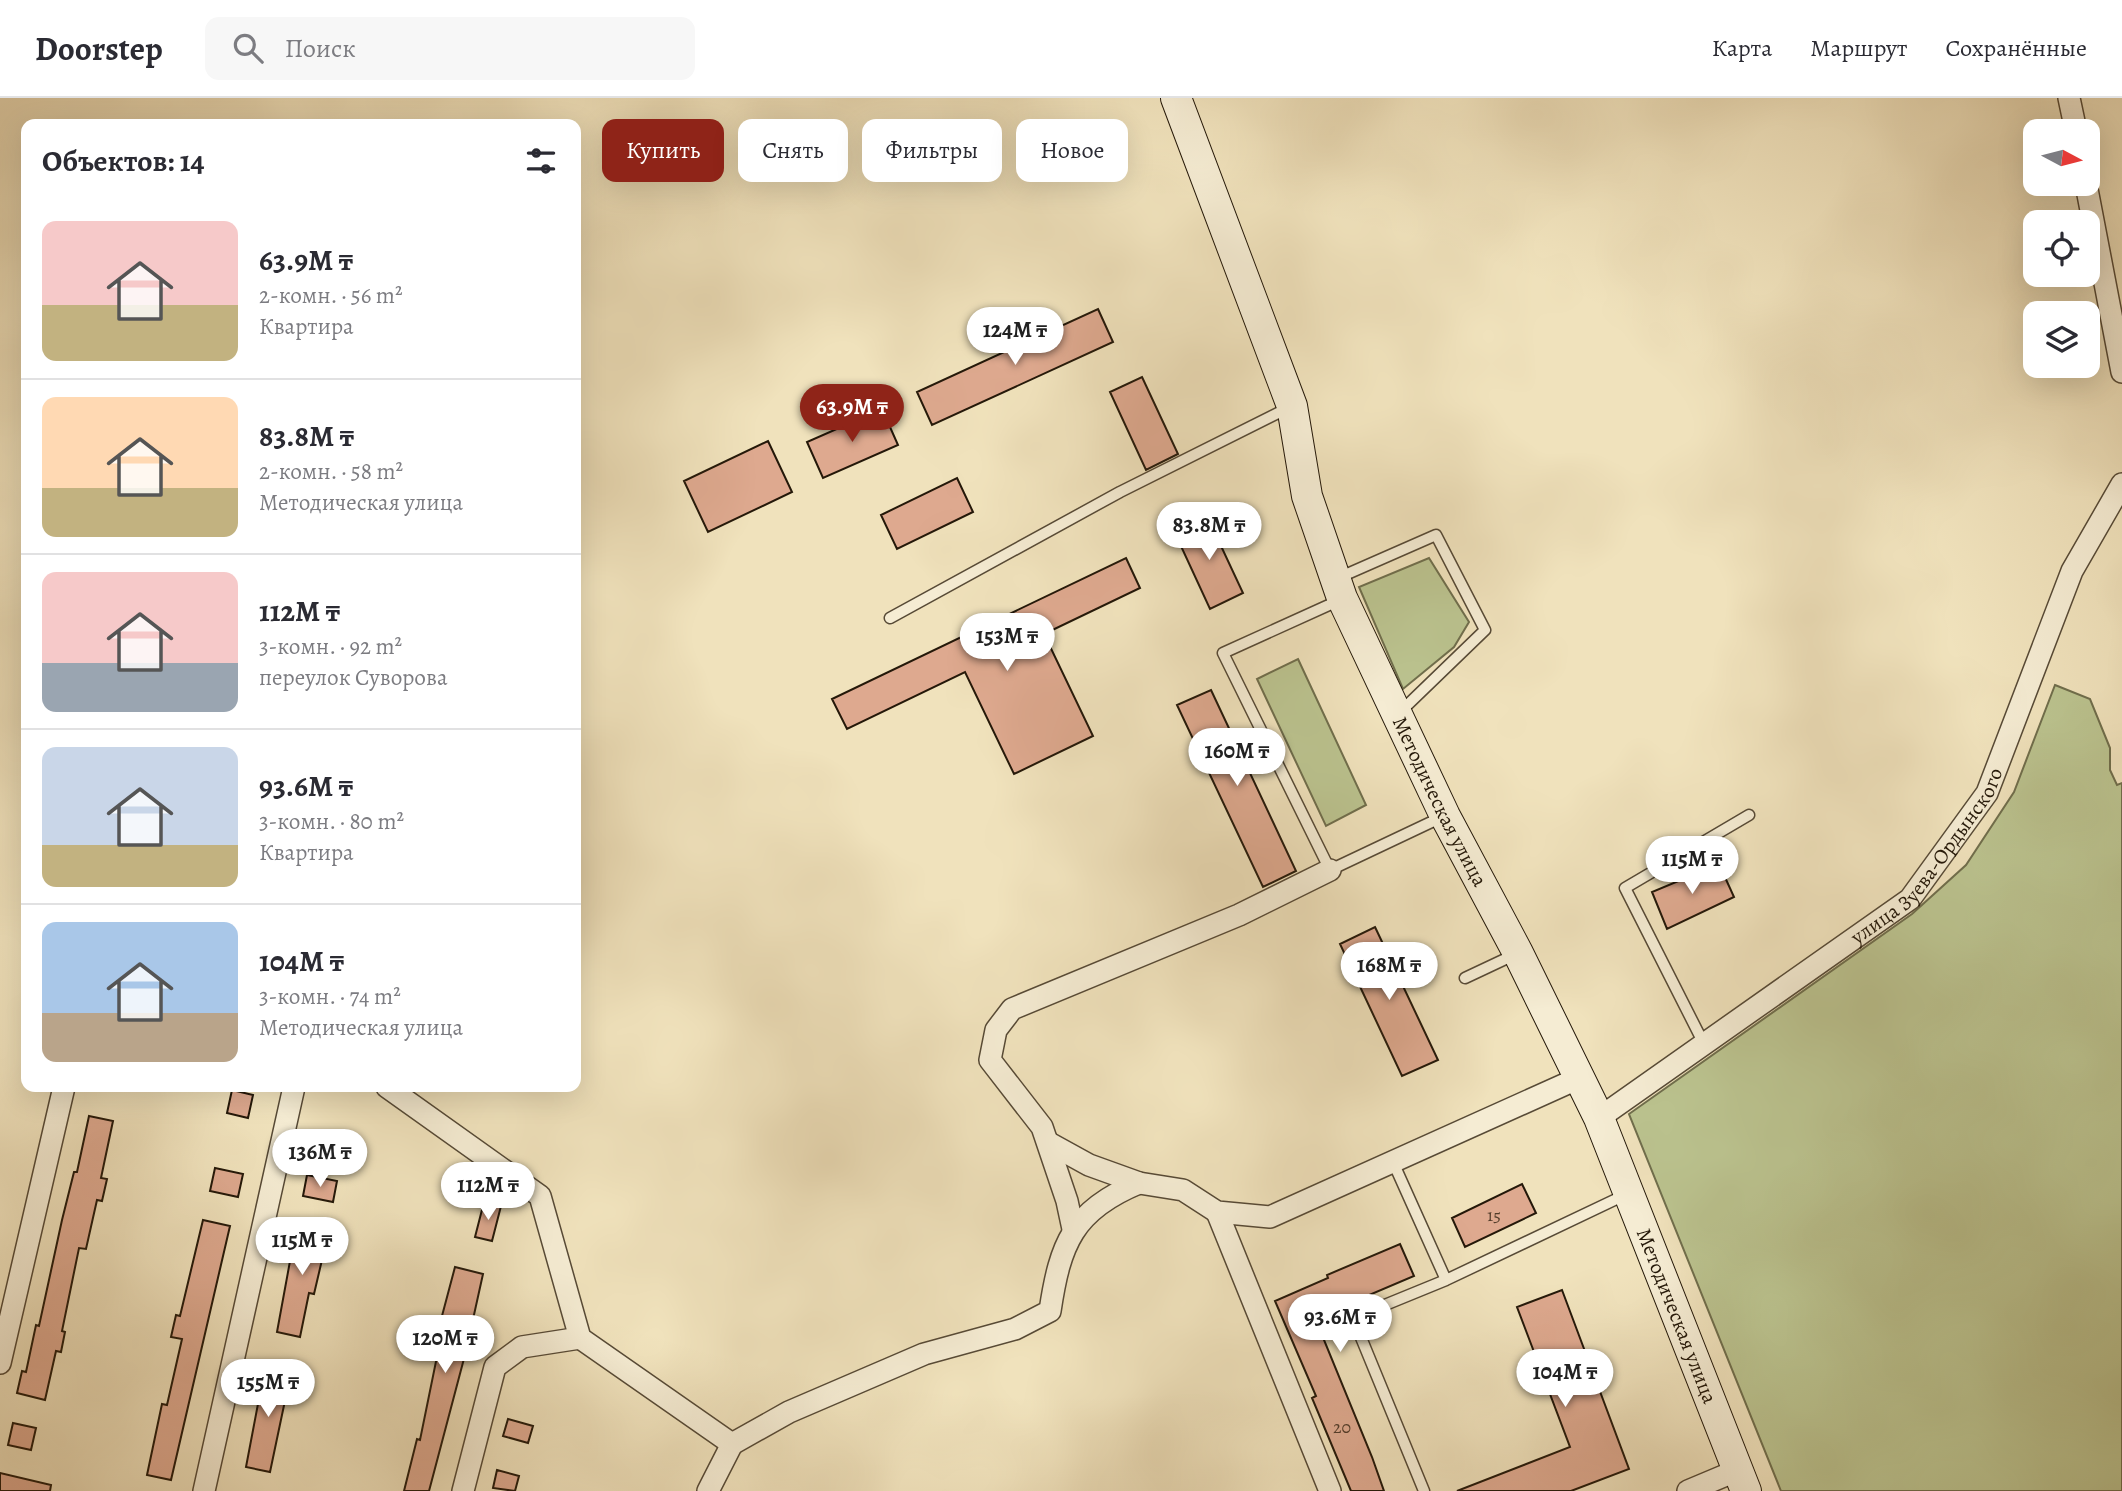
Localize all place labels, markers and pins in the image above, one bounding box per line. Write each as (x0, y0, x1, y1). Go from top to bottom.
pin: 124M ₸ (958, 308, 1072, 367)
pin: 63.9M ₸ (787, 384, 917, 444)
pin: 83.8M ₸ (1144, 503, 1274, 562)
pin: 153M ₸ (950, 614, 1064, 673)
pin: 160M ₸ (1180, 728, 1294, 788)
pin: 115M ₸ (1635, 836, 1749, 896)
pin: 168M ₸ (1332, 942, 1446, 1002)
pin: 136M ₸ (263, 1130, 377, 1189)
pin: 112M ₸ (431, 1162, 545, 1222)
pin: 115M ₸ (245, 1218, 359, 1277)
pin: 93.6M ₸ (1275, 1294, 1405, 1354)
pin: 120M ₸ (388, 1316, 502, 1375)
pin: 104M ₸ (1508, 1350, 1622, 1409)
pin: 155M ₸ (211, 1360, 325, 1419)

